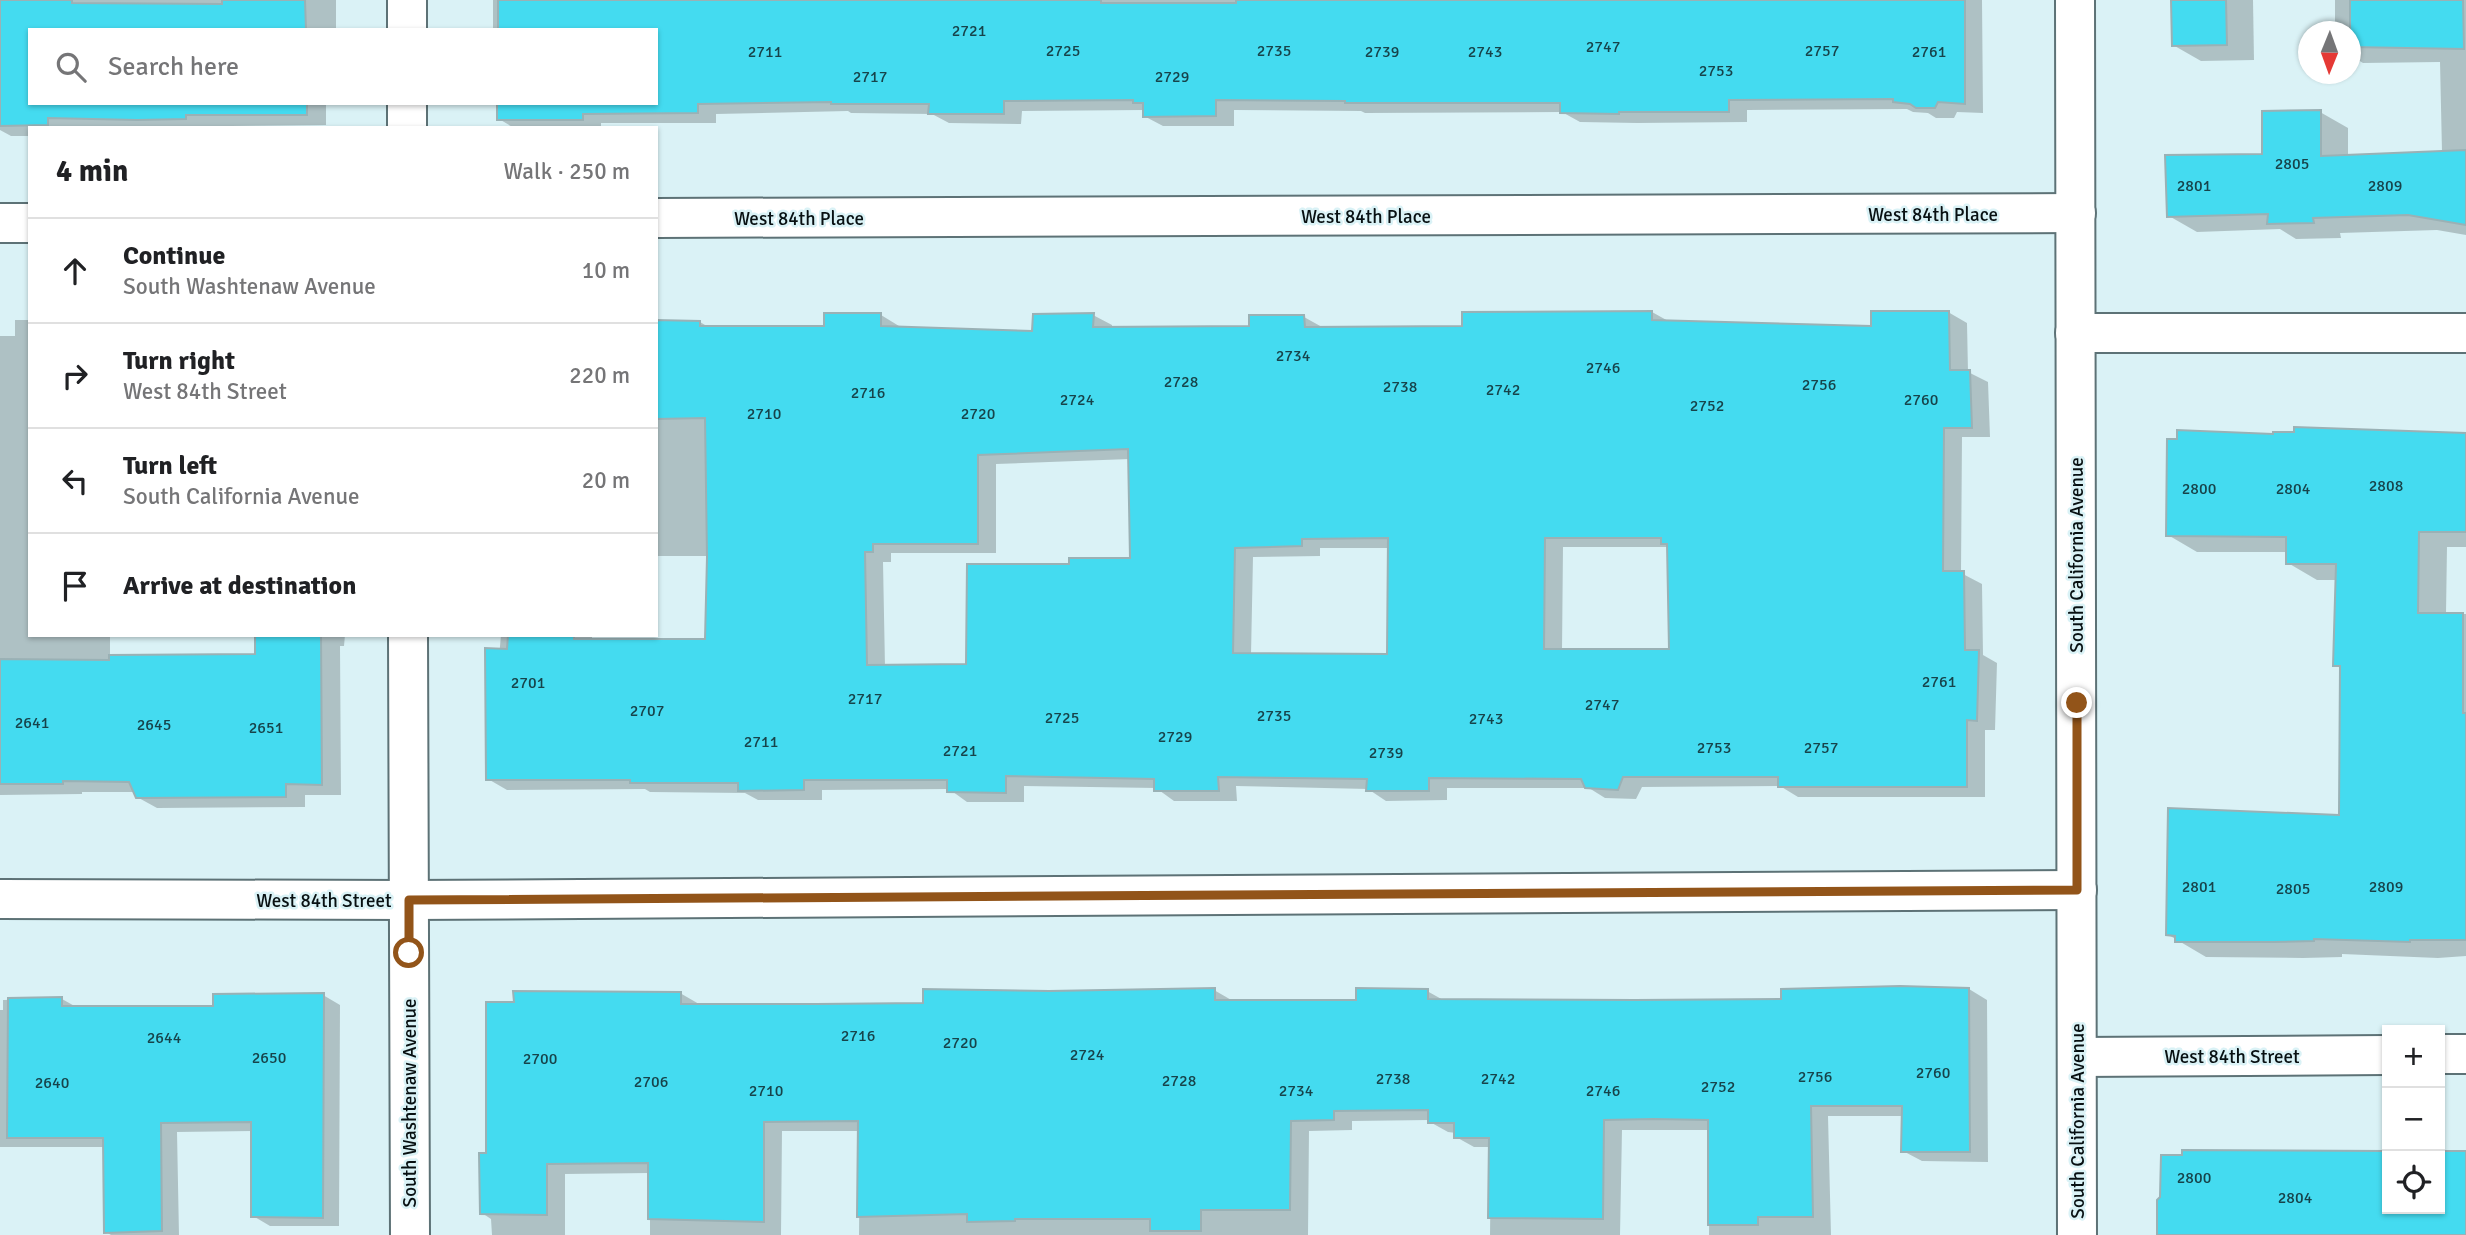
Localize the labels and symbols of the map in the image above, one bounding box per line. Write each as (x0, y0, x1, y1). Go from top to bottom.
house number: 2721 (952, 21, 986, 41)
north arrow (2298, 21, 2361, 84)
house number: 2747 (1586, 37, 1620, 57)
house number: 2725 (1046, 41, 1080, 61)
house number: 2735 (1257, 41, 1291, 61)
house number: 2757 (1805, 41, 1839, 61)
house number: 2711 (748, 42, 782, 62)
house number: 2739 (1365, 42, 1399, 62)
house number: 2743 (1468, 42, 1502, 62)
house number: 2761 (1912, 42, 1946, 62)
house number: 2753 (1699, 61, 1733, 81)
house number: 2717 (853, 67, 887, 87)
house number: 2729 (1155, 67, 1189, 87)
house number: 2805 (2275, 154, 2309, 174)
house number: 2801 (2177, 176, 2211, 196)
house number: 2809 (2368, 176, 2402, 196)
street label: West 84th Place (1868, 203, 1998, 227)
street label: West 84th Place (1301, 205, 1431, 229)
street label: West 84th Place (734, 207, 864, 231)
house number: 2734 (1276, 346, 1311, 366)
house number: 2746 (1586, 358, 1620, 378)
house number: 2728 (1164, 372, 1198, 392)
house number: 2756 (1802, 375, 1836, 395)
house number: 2738 (1383, 377, 1417, 397)
house number: 2742 (1486, 380, 1520, 400)
house number: 2716 (851, 383, 885, 403)
house number: 2724 (1060, 390, 1095, 410)
house number: 2760 (1904, 390, 1938, 410)
house number: 2752 (1690, 396, 1724, 416)
house number: 2710 (747, 404, 781, 424)
house number: 2720 (961, 404, 995, 424)
street label: South California Avenue (2065, 457, 2089, 653)
house number: 2808 (2369, 476, 2403, 496)
house number: 2800 (2182, 479, 2216, 499)
house number: 2804 (2276, 479, 2311, 499)
house number: 2761 (1922, 672, 1956, 692)
house number: 2701 (511, 673, 545, 693)
route end (2061, 687, 2092, 718)
house number: 2717 (848, 689, 882, 709)
house number: 2747 (1585, 695, 1619, 715)
house number: 2707 (630, 701, 664, 721)
house number: 2735 (1257, 706, 1291, 726)
house number: 2725 (1045, 708, 1079, 728)
house number: 2743 (1469, 709, 1503, 729)
house number: 2641 (15, 713, 49, 733)
house number: 2645 (137, 715, 171, 735)
house number: 2651 (249, 718, 283, 738)
house number: 2729 (1158, 727, 1192, 747)
house number: 2711 (744, 732, 778, 752)
house number: 2753 (1697, 738, 1731, 758)
house number: 2757 (1804, 738, 1838, 758)
house number: 2721 (943, 741, 977, 761)
house number: 2739 (1369, 743, 1403, 763)
house number: 2801 (2182, 877, 2216, 897)
house number: 2809 (2369, 877, 2403, 897)
house number: 2805 (2276, 879, 2310, 899)
street label: West 84th Street (256, 889, 392, 913)
route start (393, 937, 424, 968)
street label: South Washtenaw Avenue (398, 999, 422, 1207)
street label: South California Avenue (2066, 1023, 2090, 1219)
house number: 2716 (841, 1026, 875, 1046)
house number: 2644 (147, 1028, 182, 1048)
house number: 2720 (943, 1033, 977, 1053)
house number: 2724 (1070, 1045, 1105, 1065)
street label: West 84th Street (2164, 1045, 2300, 1069)
house number: 2650 (252, 1048, 286, 1068)
house number: 2700 (523, 1049, 557, 1069)
house number: 2760 (1916, 1063, 1950, 1083)
house number: 2756 (1798, 1067, 1832, 1087)
house number: 2738 (1376, 1069, 1410, 1089)
house number: 2742 (1481, 1069, 1515, 1089)
house number: 2728 (1162, 1071, 1196, 1091)
house number: 2706 (634, 1072, 668, 1092)
house number: 2640 (35, 1073, 69, 1093)
house number: 2752 (1701, 1077, 1735, 1097)
house number: 2710 (749, 1081, 783, 1101)
house number: 2734 (1279, 1081, 1314, 1101)
house number: 2746 (1586, 1081, 1620, 1101)
house number: 2800 (2177, 1168, 2211, 1188)
house number: 2804 (2278, 1188, 2313, 1208)

